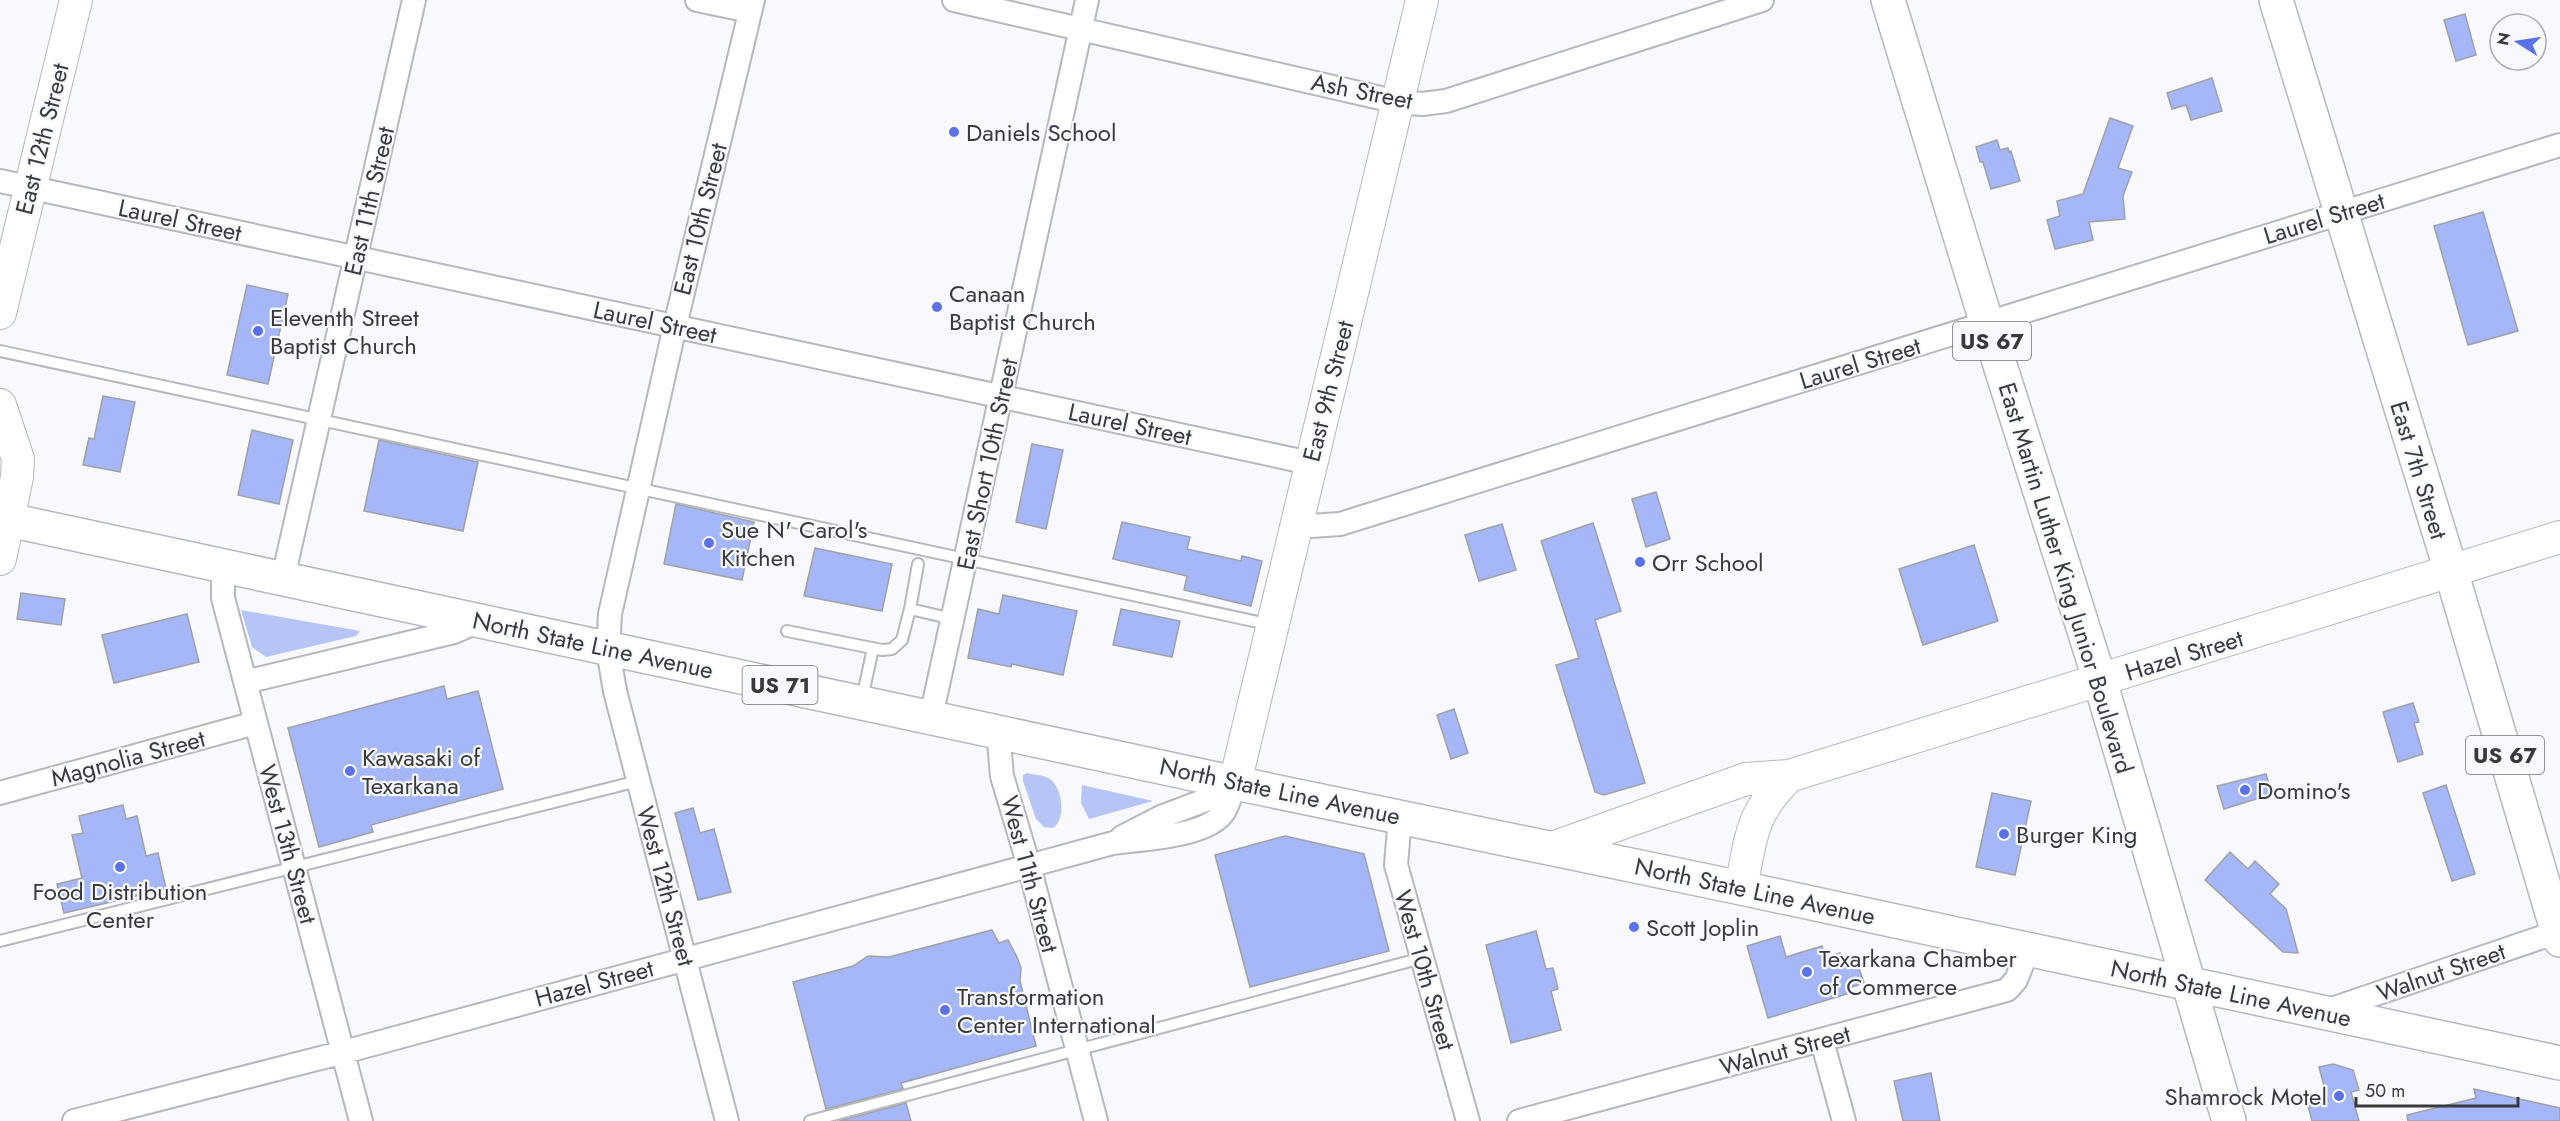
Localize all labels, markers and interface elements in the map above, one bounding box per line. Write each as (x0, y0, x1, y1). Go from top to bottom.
north arrow (2488, 12, 2548, 72)
text: N (2491, 30, 2516, 48)
street label: East 12th Street (6, 60, 78, 218)
street label: Ash Street (1308, 64, 1416, 118)
place label: Daniels School (966, 115, 1116, 150)
street label: East 11th Street (335, 123, 403, 279)
marker: Daniels School (947, 125, 961, 139)
street label: East 10th Street (664, 139, 736, 299)
street label: Laurel Street (2259, 183, 2389, 253)
street label: Laurel Street (115, 190, 245, 250)
place label: Canaan Baptist Church (949, 276, 1096, 339)
street label: Laurel Street (590, 292, 720, 352)
place label: Eleventh Street Baptist Church (270, 300, 419, 363)
marker: Canaan Baptist Church (930, 300, 944, 314)
street label: East 9th Street (1294, 317, 1362, 465)
road number: US 67 (1953, 322, 2031, 360)
marker: Eleventh Street Baptist Church (251, 324, 265, 338)
street label: Laurel Street (1795, 328, 1925, 398)
street label: East Short 10th Street (947, 355, 1027, 573)
street label: East Martin Luther King Junior Boulevard (1990, 378, 2142, 778)
street label: Laurel Street (1065, 394, 1195, 454)
street label: East 7th Street (2381, 397, 2457, 544)
place label: Sue N' Carol's Kitchen (721, 512, 868, 575)
marker: Sue N' Carol's Kitchen (702, 536, 716, 550)
place label: Orr School (1652, 545, 1764, 580)
marker: Orr School (1633, 555, 1647, 569)
street label: North State Line Avenue (469, 602, 717, 688)
street label: Hazel Street (2121, 620, 2248, 690)
road number: US 71 (742, 666, 818, 704)
street label: Magnolia Street (47, 721, 209, 795)
road number: US 67 (2466, 736, 2544, 774)
place label: Kawasaki of Texarkana (362, 740, 481, 803)
street label: North State Line Avenue (1156, 748, 1404, 834)
street label: West 13th Street (250, 760, 326, 928)
marker: Kawasaki of Texarkana (343, 764, 357, 778)
place label: Domino's (2257, 773, 2350, 808)
marker: Domino's (2238, 783, 2252, 797)
street label: West 11th Street (992, 792, 1068, 957)
street label: West 12th Street (628, 802, 704, 970)
place label: Burger King (2016, 817, 2137, 852)
marker: Burger King (1997, 827, 2011, 841)
street label: North State Line Avenue (1631, 848, 1879, 934)
marker: Food Distribution Center (113, 860, 127, 874)
place label: Food Distribution Center (33, 874, 207, 937)
street label: West 10th Street (1385, 886, 1465, 1054)
place label: Scott Joplin (1646, 910, 1759, 945)
marker: Scott Joplin (1627, 920, 1641, 934)
street label: Walnut Street (2372, 934, 2510, 1010)
place label: Texarkana Chamber of Commerce (1819, 941, 2017, 1004)
street label: Hazel Street (531, 950, 658, 1016)
street label: North State Line Avenue (2107, 950, 2355, 1036)
marker: Texarkana Chamber of Commerce (1800, 965, 1814, 979)
place label: Transformation Center International (957, 979, 1156, 1042)
marker: Transformation Center International (938, 1003, 952, 1017)
street label: Walnut Street (1716, 1016, 1854, 1084)
scale bar (2356, 1070, 2518, 1108)
text: 50 m (2365, 1078, 2405, 1104)
place label: Shamrock Motel (2165, 1079, 2327, 1114)
marker: Shamrock Motel (2332, 1089, 2346, 1103)

